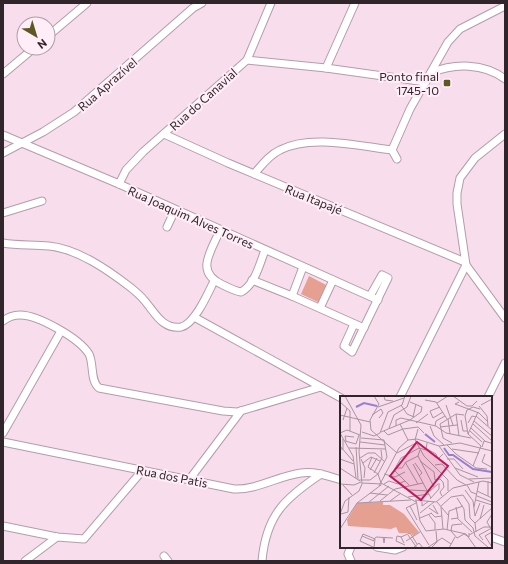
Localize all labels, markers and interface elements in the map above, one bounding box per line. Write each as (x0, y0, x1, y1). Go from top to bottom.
north arrow (16, 16, 56, 56)
text: N (35, 37, 50, 52)
street label: Rua Aprazível (75, 54, 139, 114)
street label: Rua do Canavial (166, 65, 240, 133)
place label: Ponto final 1745-10 (379, 69, 439, 97)
marker: Ponto final 1745-10 (442, 78, 452, 88)
street label: Rua Itapajé (283, 181, 345, 217)
street label: Rua Joaquim Alves Torres (126, 183, 256, 252)
inset map (340, 396, 492, 548)
street label: Rua dos Patis (135, 462, 209, 490)

